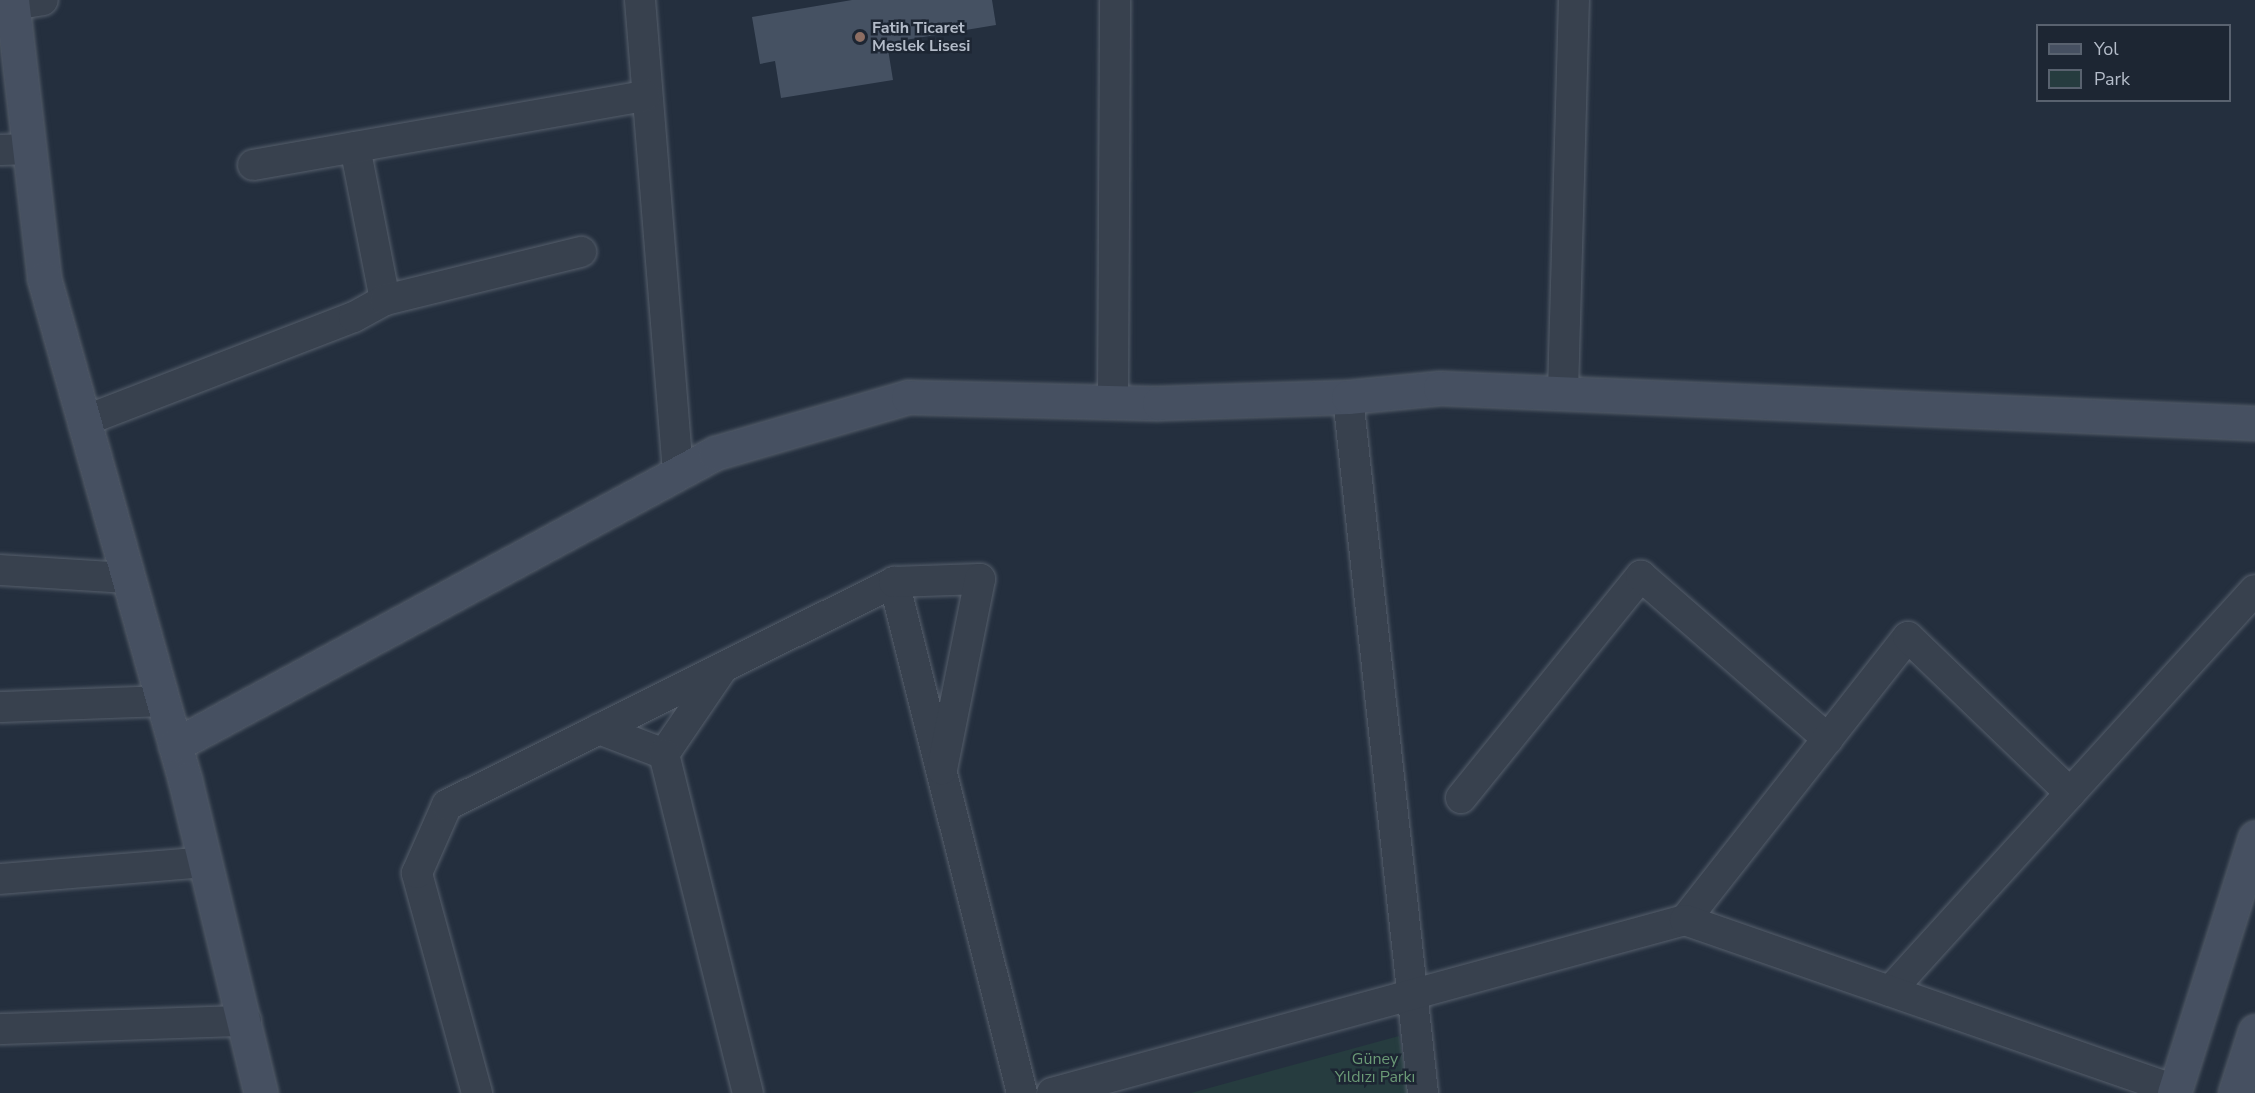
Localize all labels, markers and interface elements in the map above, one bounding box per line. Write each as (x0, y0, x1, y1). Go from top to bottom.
place label: Fatih Ticaret Meslek Lisesi (872, 18, 970, 56)
legend (2036, 24, 2231, 102)
marker: Fatih Ticaret Meslek Lisesi (853, 30, 867, 44)
text: Yol (2094, 37, 2119, 61)
text: Park (2094, 67, 2130, 91)
park label: Güney Yıldızı Parkı (1335, 1049, 1415, 1087)

